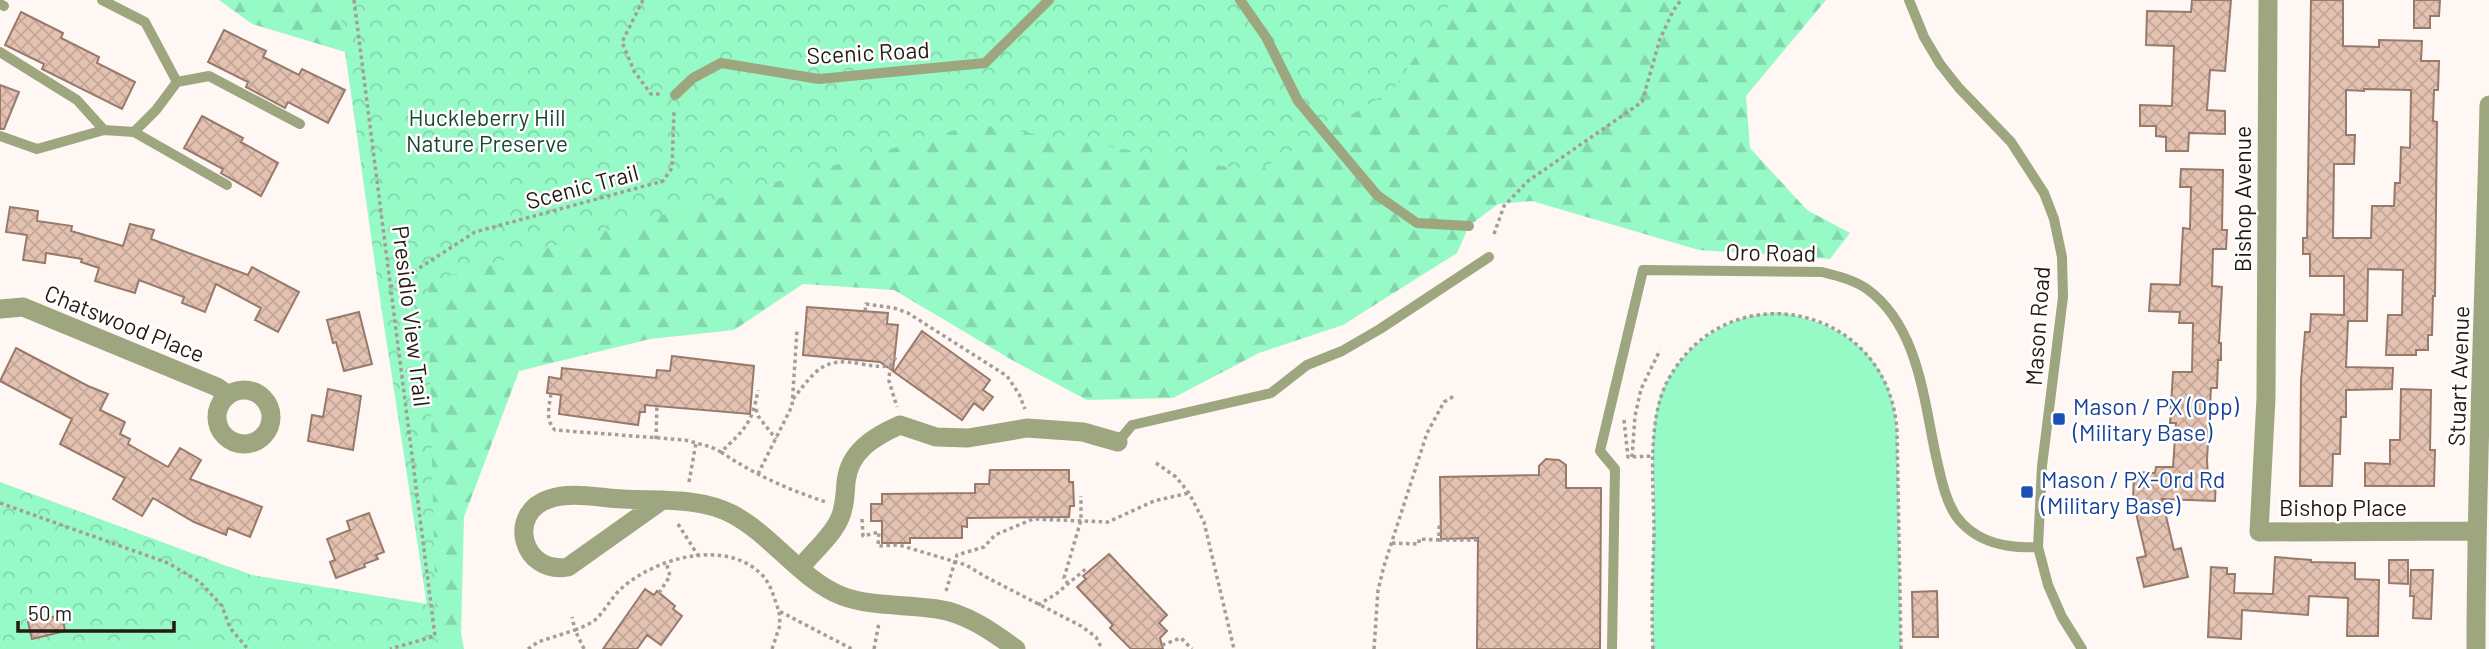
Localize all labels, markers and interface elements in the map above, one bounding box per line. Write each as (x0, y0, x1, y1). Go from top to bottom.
street label: Scenic Road (806, 35, 930, 69)
park label: Huckleberry Hill Nature Preserve (406, 103, 568, 157)
street label: Bishop Avenue (2228, 126, 2256, 272)
street label: Scenic Trail (523, 158, 641, 214)
street label: Presidio View Trail (387, 224, 437, 408)
street label: Oro Road (1725, 237, 1817, 267)
street label: Mason Road (2019, 265, 2055, 387)
street label: Chatswood Place (41, 278, 209, 368)
street label: Stuart Avenue (2442, 305, 2474, 447)
place label: Mason / PX (Opp) (Military Base) (2072, 392, 2240, 446)
marker: Mason / PX (Opp) (Military Base) (2051, 411, 2067, 427)
place label: Mason / PX-Ord Rd (Military Base) (2040, 465, 2225, 519)
marker: Mason / PX-Ord Rd (Military Base) (2019, 484, 2035, 500)
street label: Bishop Place (2279, 493, 2407, 521)
scale bar (18, 590, 173, 634)
text: 50 m (28, 600, 72, 625)

